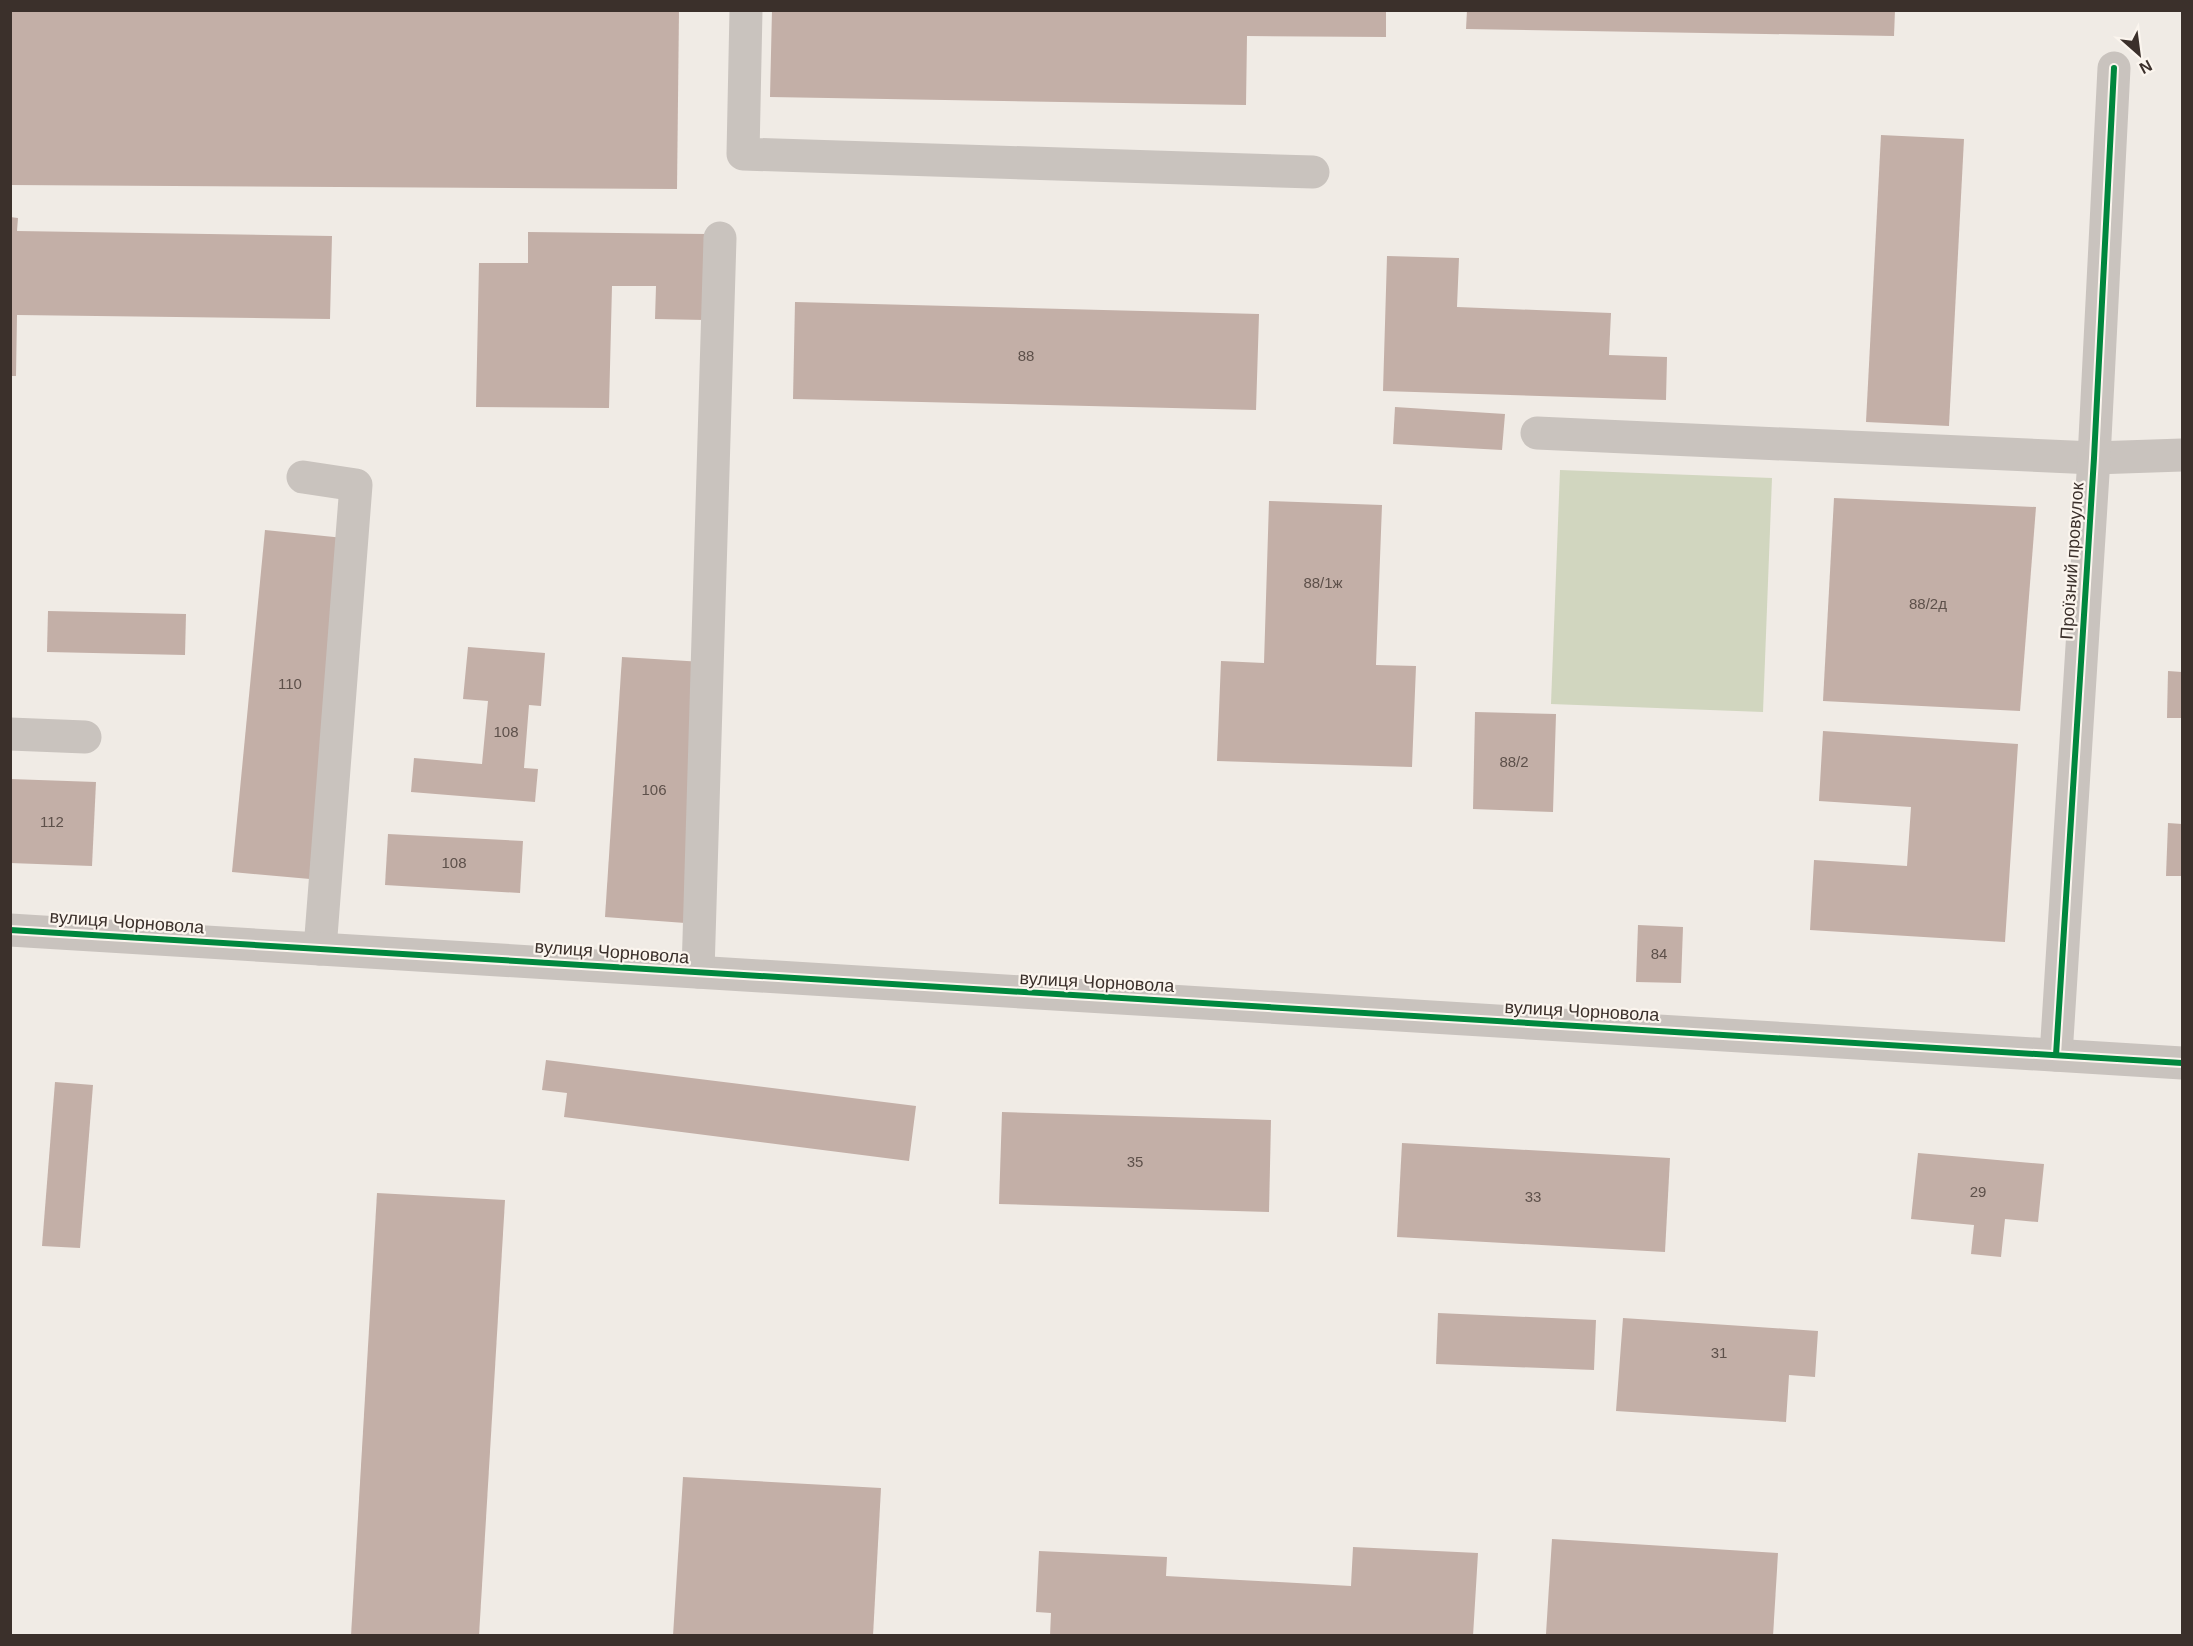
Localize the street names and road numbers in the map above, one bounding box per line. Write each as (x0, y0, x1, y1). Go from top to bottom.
street label: Проїзний провулок (2057, 482, 2087, 640)
street label: вулиця Чорновола (49, 907, 206, 937)
street label: вулиця Чорновола (534, 937, 691, 967)
street label: вулиця Чорновола (1019, 968, 1176, 996)
street label: вулиця Чорновола (1504, 997, 1661, 1025)

